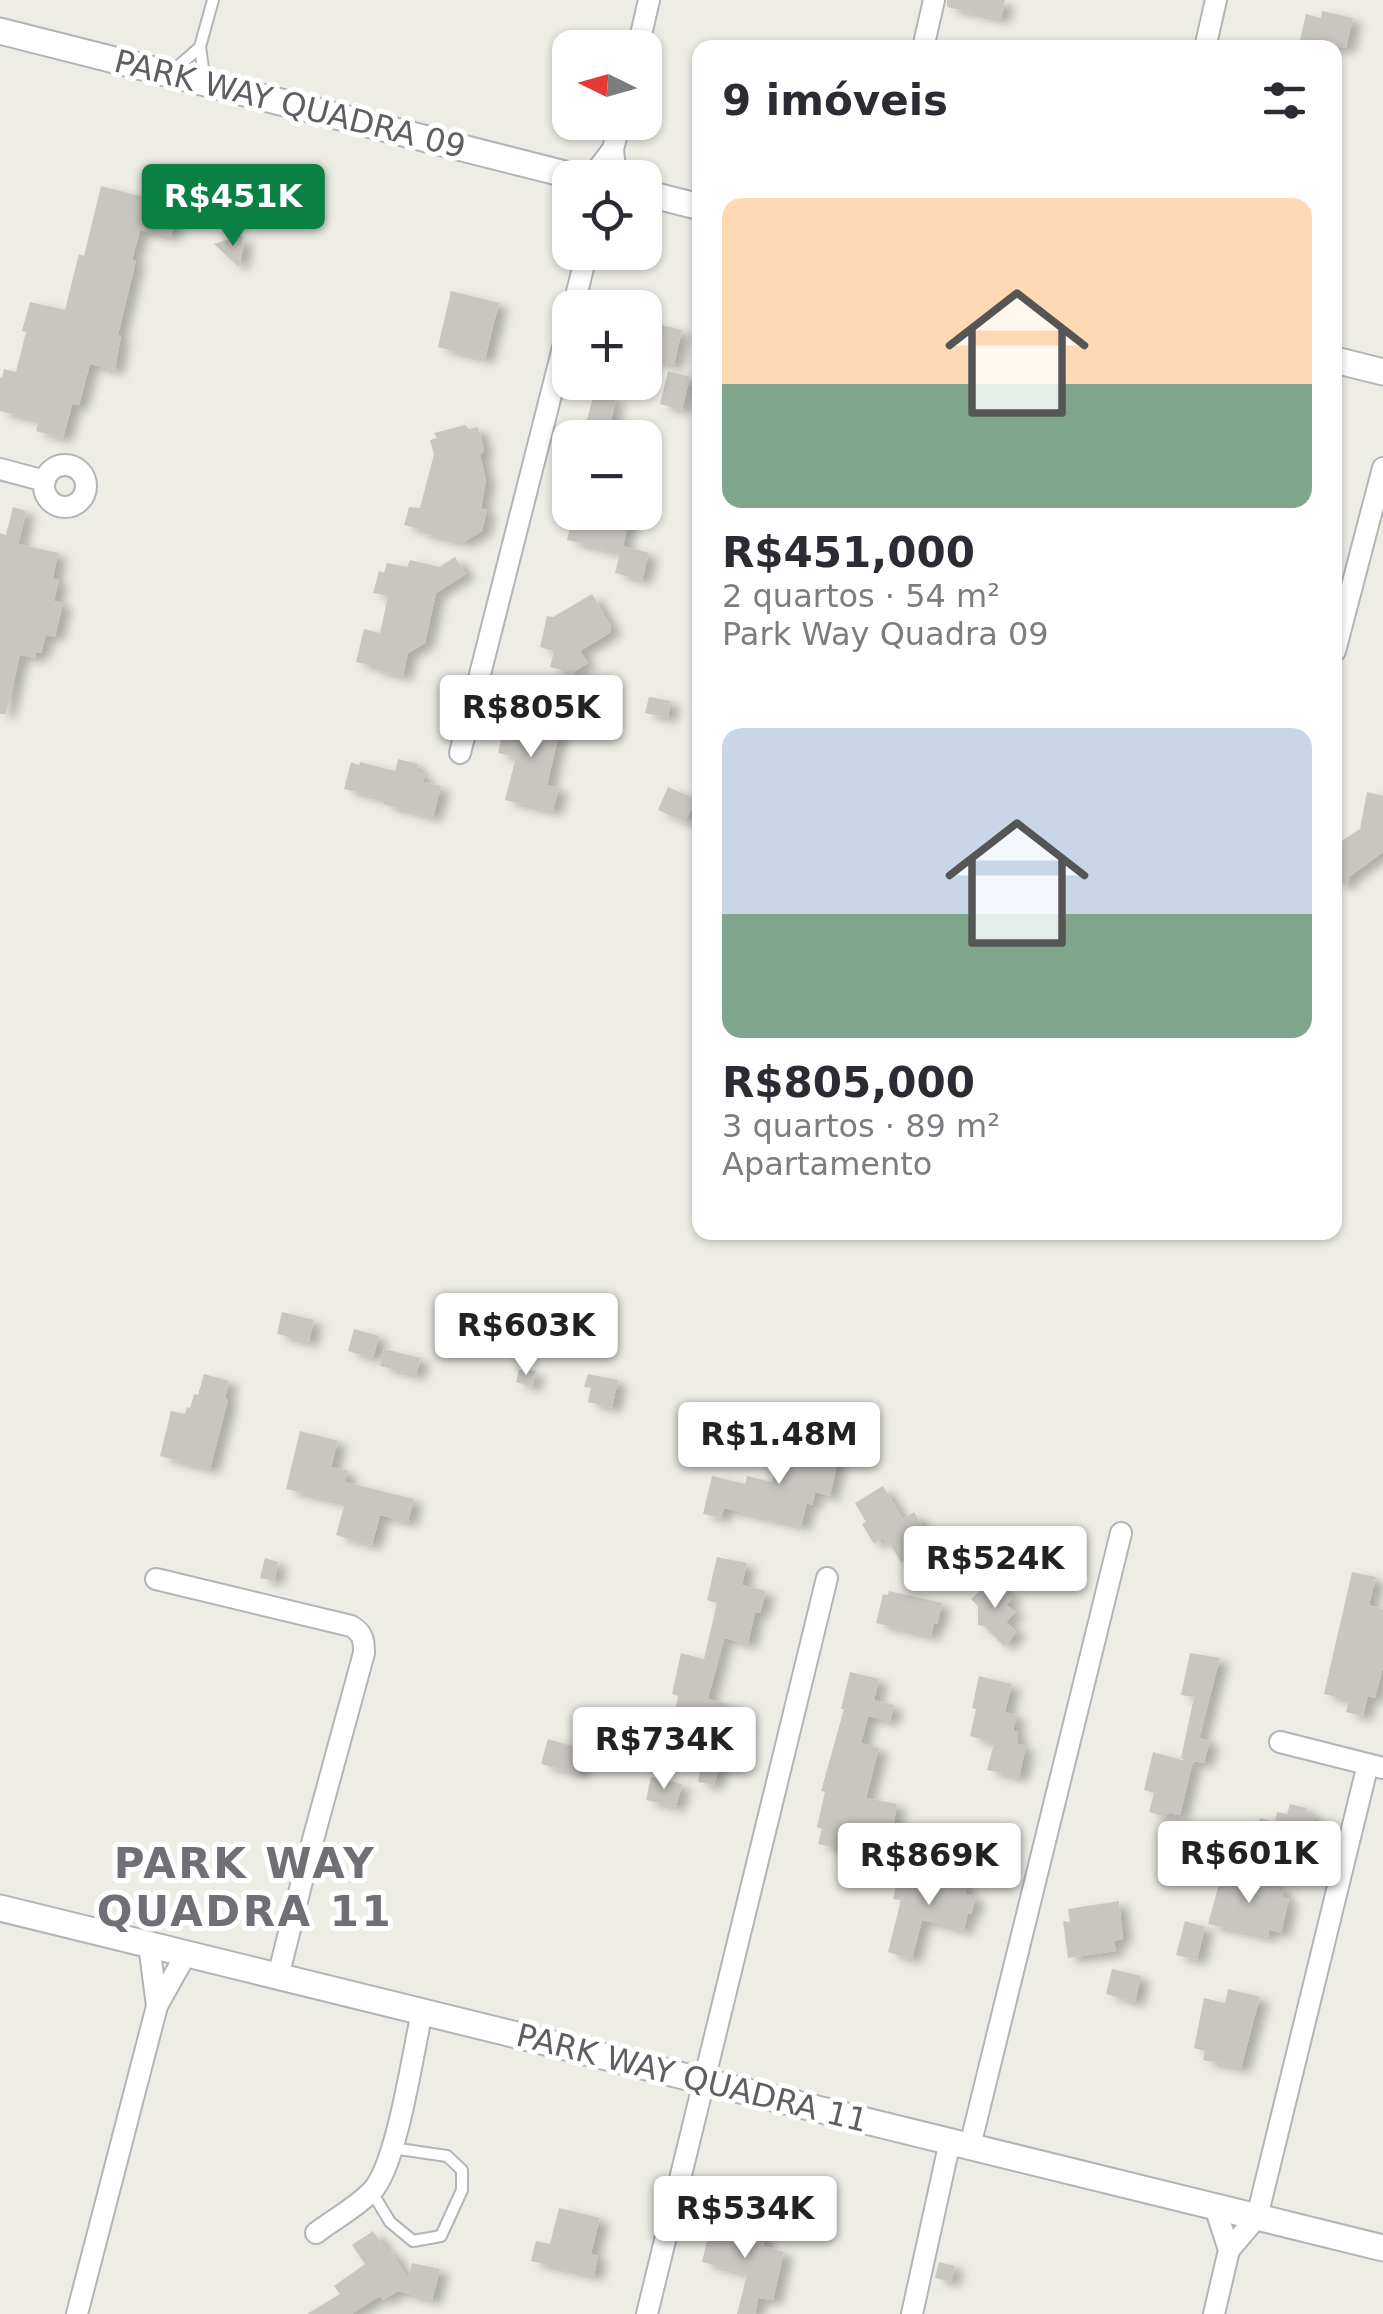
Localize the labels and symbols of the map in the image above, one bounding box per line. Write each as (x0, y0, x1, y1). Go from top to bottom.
north arrow (552, 30, 662, 140)
street label: PARK WAY QUADRA 09 (111, 42, 469, 166)
pin: R$451K (152, 164, 314, 249)
pin: R$805K (450, 675, 612, 760)
pin: R$603K (445, 1293, 607, 1378)
pin: R$1.48M (687, 1402, 871, 1487)
pin: R$524K (914, 1526, 1076, 1611)
pin: R$734K (583, 1707, 745, 1792)
pin: R$601K (1168, 1821, 1330, 1906)
pin: R$869K (848, 1823, 1010, 1908)
district label: PARK WAY QUADRA 11 (97, 1839, 393, 1936)
street label: PARK WAY QUADRA 11 (513, 2016, 871, 2140)
pin: R$534K (664, 2176, 826, 2261)

